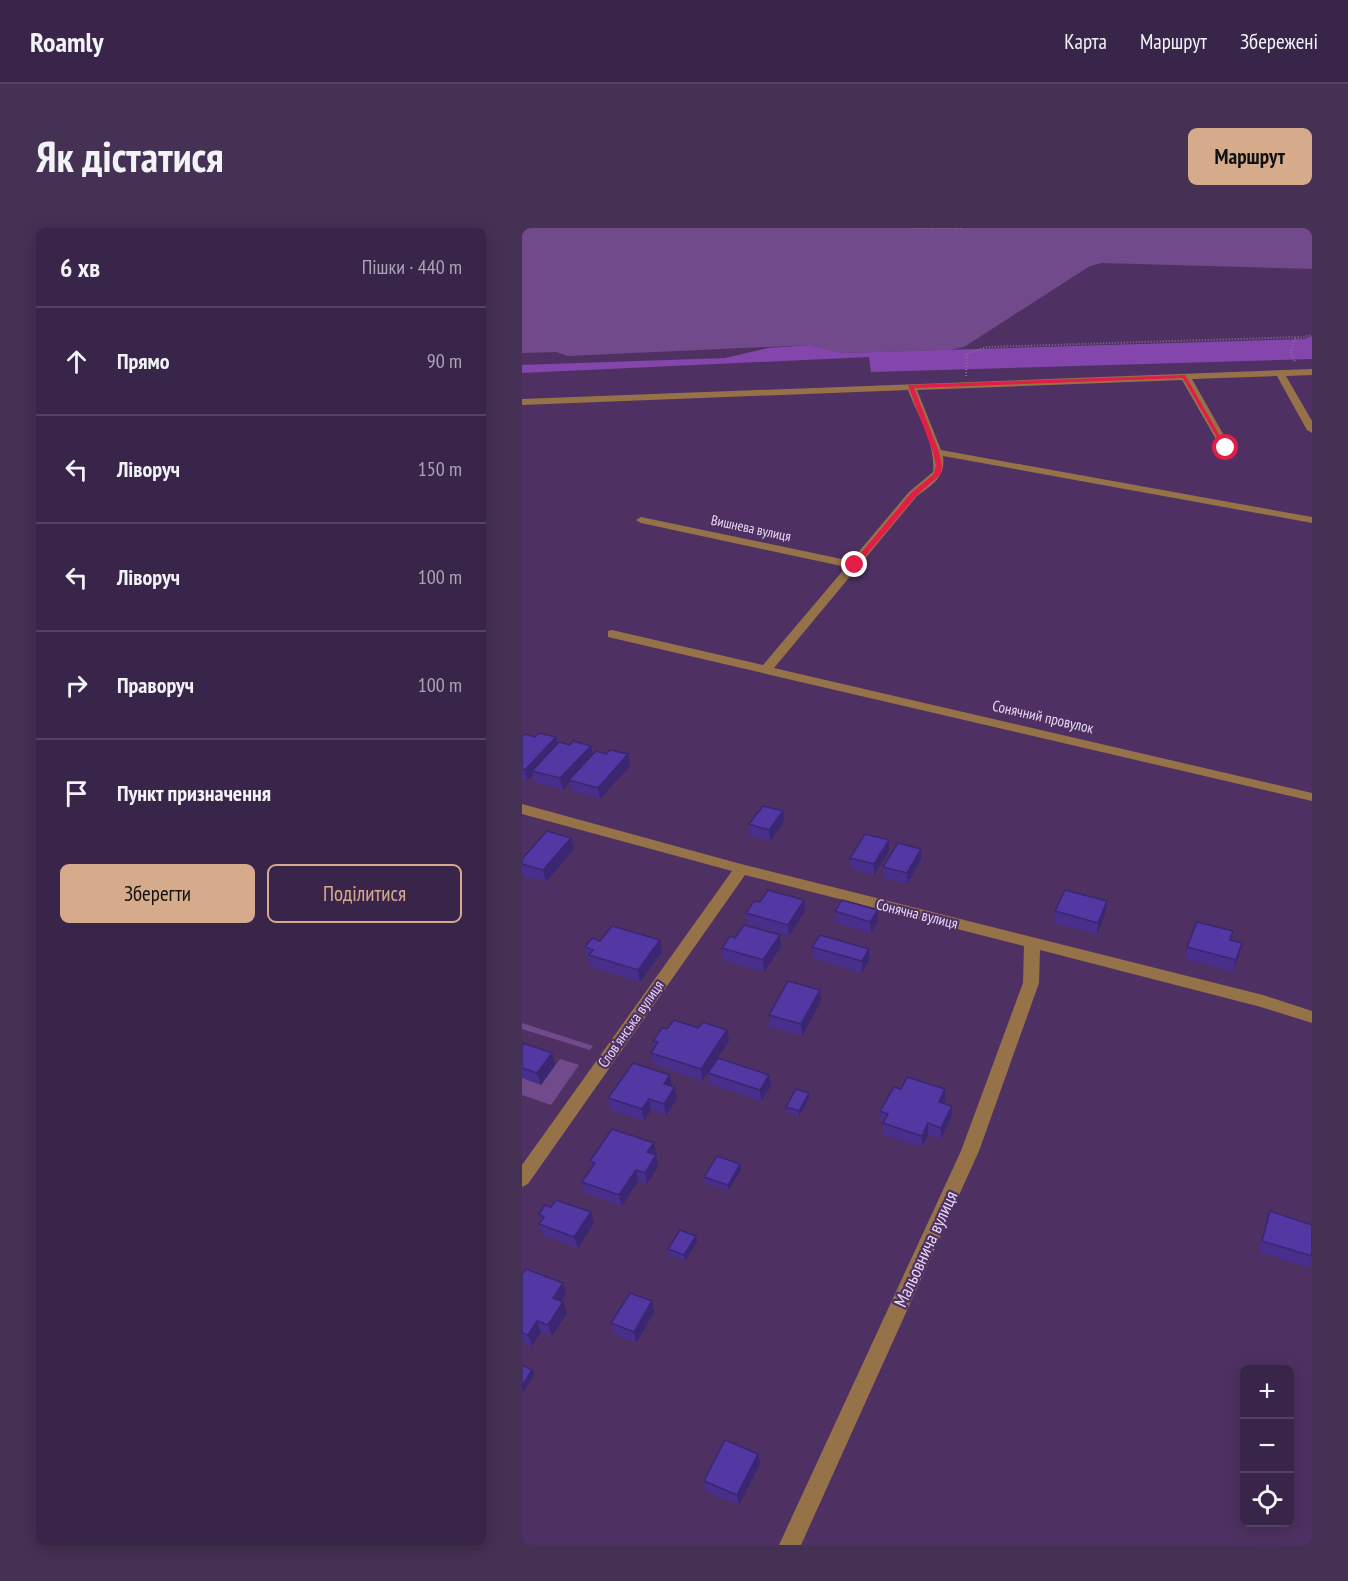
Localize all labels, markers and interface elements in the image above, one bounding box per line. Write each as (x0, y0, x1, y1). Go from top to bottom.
text: Roamly (30, 23, 104, 60)
text: Карта (1064, 28, 1107, 55)
text: Маршрут (1140, 28, 1207, 55)
text: Збережені (1240, 28, 1318, 55)
button: Маршрут (1188, 128, 1312, 185)
text: Як дістатися (36, 129, 224, 184)
text: 6 хв (60, 251, 100, 284)
text: Пішки · 440 m (362, 254, 462, 280)
icon: ahead (60, 345, 93, 378)
text: Прямо (117, 347, 170, 375)
text: 90 m (427, 348, 462, 374)
route start (1212, 434, 1238, 460)
icon: left (60, 453, 93, 486)
text: Ліворуч (117, 455, 180, 483)
text: 150 m (418, 456, 462, 482)
street label: Вишнева вулиця (709, 511, 793, 545)
route end (841, 551, 867, 577)
icon: left (60, 561, 93, 594)
text: Ліворуч (117, 563, 180, 591)
text: 100 m (418, 564, 462, 590)
icon: right (60, 669, 93, 702)
text: Праворуч (117, 671, 194, 699)
text: 100 m (418, 672, 462, 698)
street label: Сонячний провулок (991, 696, 1096, 737)
icon: arrive (60, 777, 93, 810)
text: Пункт призначення (117, 779, 271, 807)
button: Зберегти (60, 864, 255, 923)
button: Поділитися (267, 864, 462, 923)
street label: Сонячна вулиця (874, 894, 960, 933)
street label: Словʼянська вулиця (593, 976, 668, 1071)
street label: Мальовнича вулиця (889, 1187, 962, 1311)
map controls (1240, 1365, 1294, 1527)
button: + (1240, 1365, 1294, 1419)
button: − (1240, 1419, 1294, 1473)
button: locate (1240, 1473, 1294, 1527)

